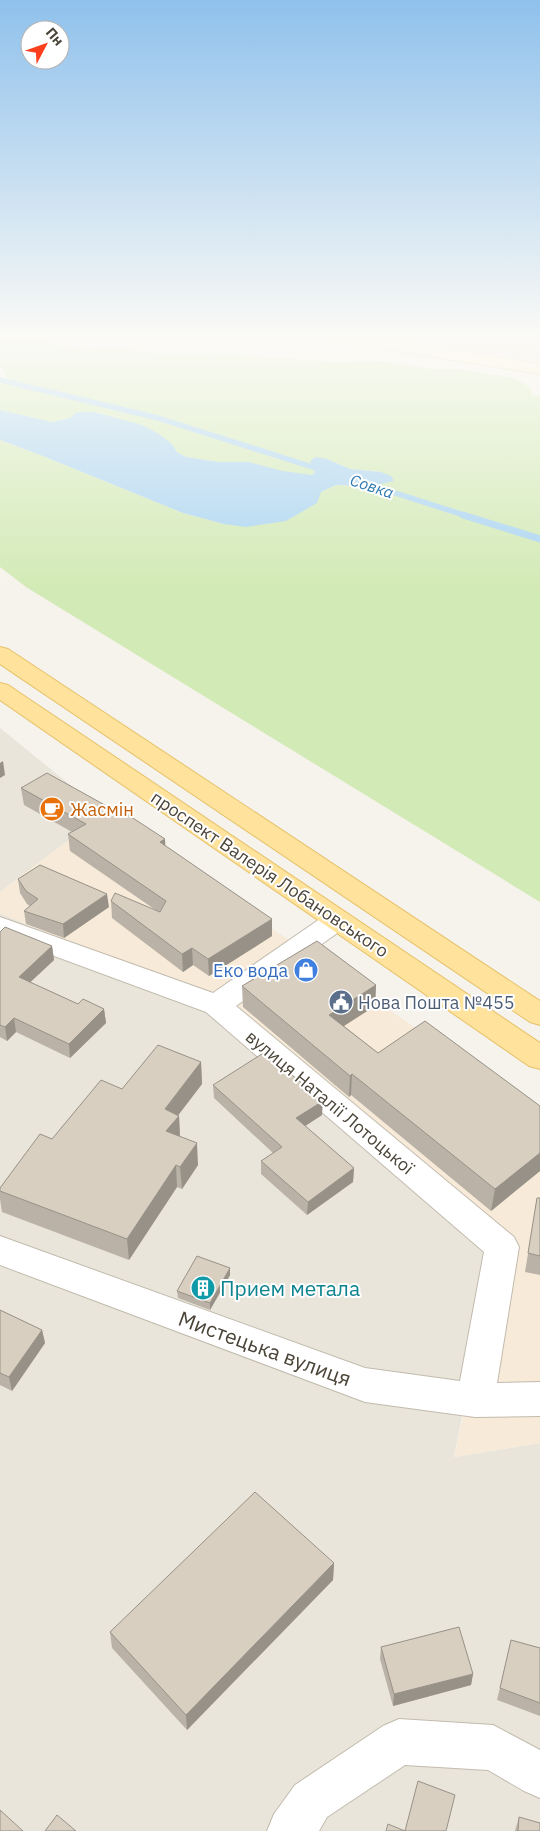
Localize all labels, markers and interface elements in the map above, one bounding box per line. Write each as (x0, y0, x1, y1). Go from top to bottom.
north arrow (20, 20, 70, 70)
text: Пн (42, 24, 68, 49)
water label: Совка (348, 470, 396, 502)
street label: проспект Валерія Лобановського (147, 786, 393, 962)
cafe icon: Жасмін (39, 796, 65, 822)
place label: Жасмін (70, 798, 134, 821)
shop icon: Еко вода (293, 957, 319, 983)
place label: Еко вода (213, 959, 288, 982)
public building icon: Нова Пошта №455 (328, 989, 354, 1015)
place label: Нова Пошта №455 (358, 991, 515, 1014)
street label: вулиця Наталії Лотоцької (241, 1025, 419, 1179)
place label: Прием метала (220, 1274, 360, 1302)
building icon: Прием метала (190, 1275, 216, 1301)
street label: Мистецька вулиця (175, 1304, 355, 1392)

